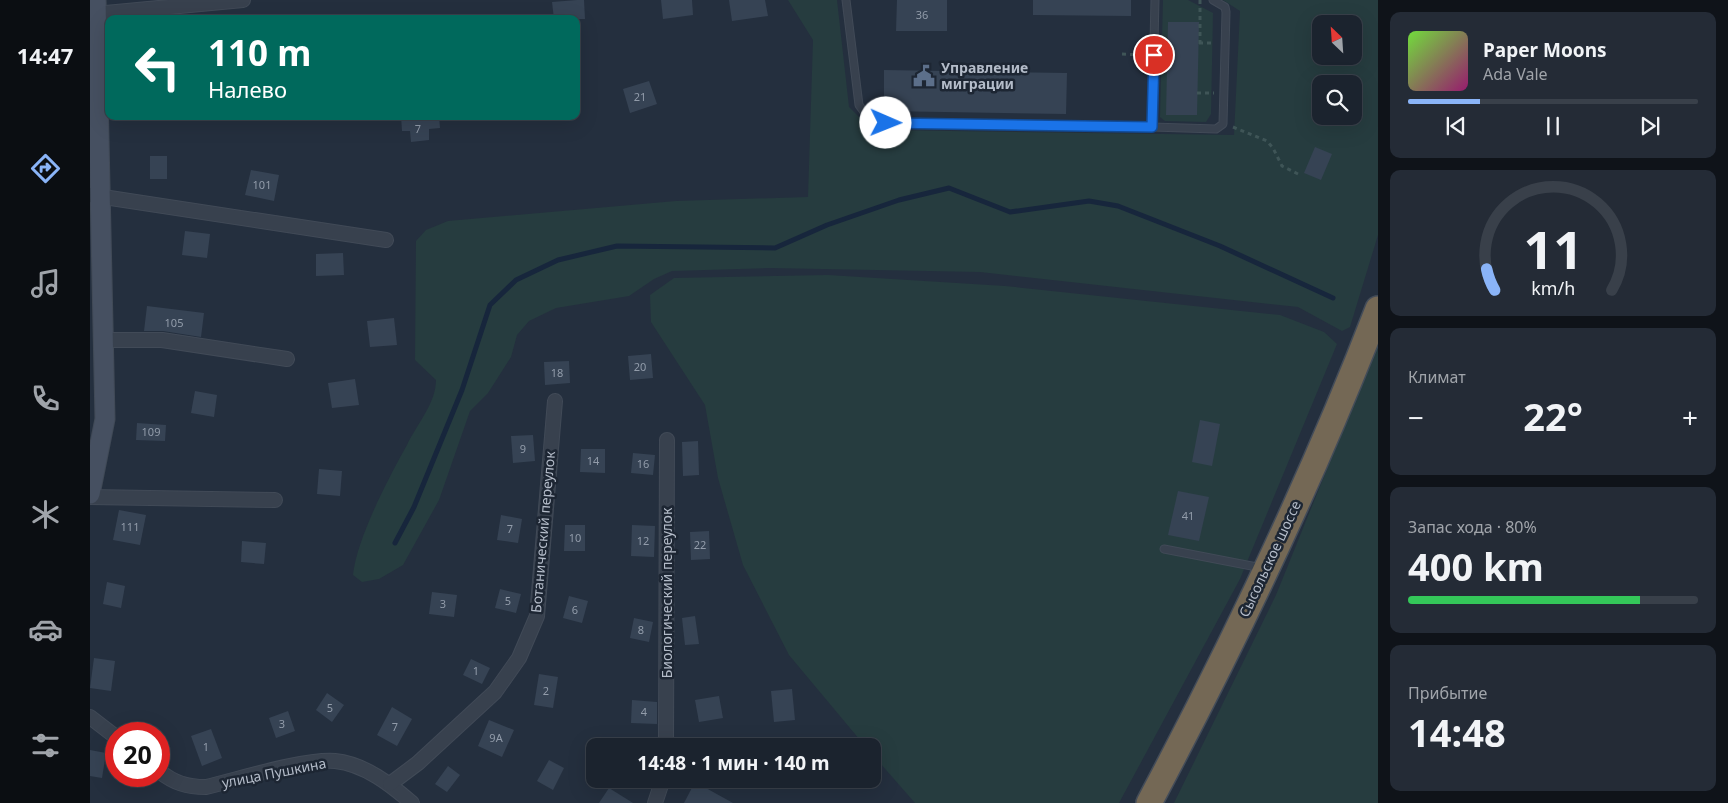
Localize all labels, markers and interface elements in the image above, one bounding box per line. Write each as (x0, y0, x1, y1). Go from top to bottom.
house number: 36 (916, 7, 928, 22)
north arrow (1312, 15, 1362, 65)
map controls (1312, 15, 1362, 125)
text: 110 m (208, 29, 311, 76)
pin (1133, 34, 1175, 76)
icon: left (125, 35, 190, 100)
text: Paper Moons (1483, 37, 1607, 63)
text: 14:47 (17, 40, 73, 70)
icon: arrive (1140, 41, 1168, 69)
place label: Управление миграции (941, 58, 1028, 93)
public building icon: Управление миграции (911, 63, 937, 89)
text: Ada Vale (1483, 63, 1548, 85)
text: Налево (208, 74, 287, 104)
button: search (1312, 75, 1362, 125)
house number: 21 (634, 89, 646, 104)
position arrow (859, 96, 911, 148)
icon: previous (1442, 112, 1470, 140)
icon: pause (1539, 112, 1567, 140)
icon: next (1636, 112, 1664, 140)
house number: 7 (415, 121, 421, 136)
icon: directions (28, 151, 63, 186)
house number: 101 (253, 177, 271, 192)
text: 11 (1523, 213, 1583, 284)
icon: music (28, 266, 63, 301)
text: km/h (1531, 276, 1575, 300)
house number: 105 (165, 315, 183, 330)
house number: 20 (634, 359, 646, 374)
house number: 18 (551, 365, 563, 380)
text: Климат (1408, 366, 1466, 388)
icon: phone (28, 381, 63, 416)
text: 22° (1523, 390, 1583, 442)
text: − (1408, 398, 1424, 436)
text: + (1682, 398, 1698, 436)
house number: 109 (142, 424, 160, 439)
house number: 9 (520, 441, 526, 456)
street label: Ботанический переулок (526, 450, 559, 614)
house number: 14 (587, 453, 600, 468)
house number: 16 (637, 456, 649, 471)
icon: climate (28, 497, 63, 532)
street label: Сысольское шоссе (1234, 497, 1305, 620)
street label: Биологический переулок (657, 507, 676, 678)
house number: 41 (1182, 508, 1194, 523)
text: Запас хода · 80% (1408, 516, 1537, 538)
house number: 111 (121, 519, 139, 534)
house number: 7 (507, 521, 513, 536)
house number: 10 (569, 530, 581, 545)
house number: 12 (637, 533, 649, 548)
house number: 22 (694, 537, 706, 552)
text: 400 km (1408, 540, 1544, 592)
house number: 5 (505, 593, 511, 608)
house number: 3 (440, 596, 446, 611)
house number: 6 (572, 602, 578, 617)
icon: car (28, 612, 63, 647)
house number: 8 (638, 622, 644, 637)
house number: 1 (473, 663, 479, 678)
text: Прибытие (1408, 682, 1487, 704)
house number: 2 (543, 683, 549, 698)
house number: 5 (327, 700, 333, 715)
house number: 4 (641, 704, 648, 719)
text: 14:48 (1408, 706, 1506, 758)
house number: 3 (279, 716, 285, 731)
house number: 7 (392, 719, 398, 734)
speed limit sign: 20 (105, 722, 170, 787)
icon: filters (28, 728, 63, 763)
house number: 9А (489, 730, 504, 745)
house number: 1 (203, 739, 209, 754)
text: 14:48 · 1 мин · 140 m (637, 750, 830, 776)
street label: улица Пушкина (220, 753, 328, 792)

